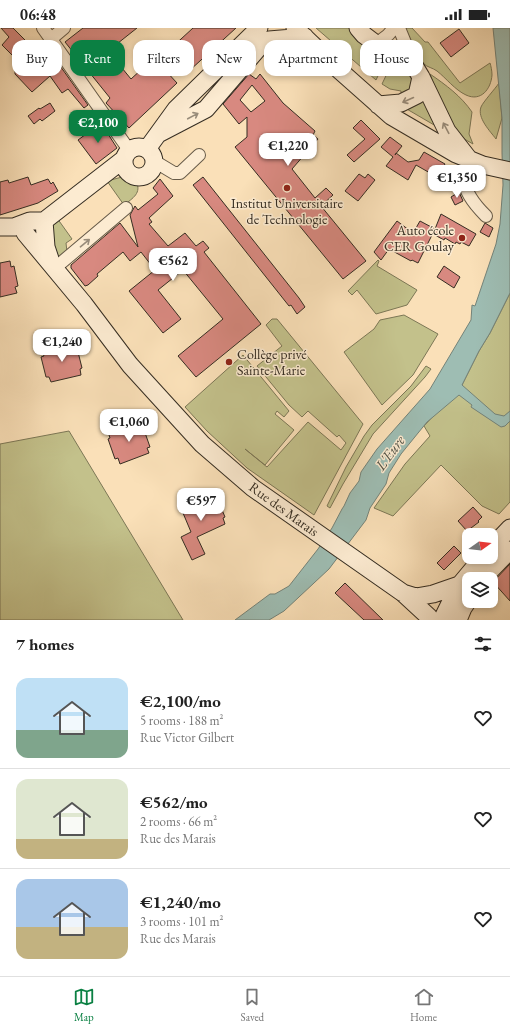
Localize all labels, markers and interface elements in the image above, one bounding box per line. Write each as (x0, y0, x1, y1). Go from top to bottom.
text: 06:48 (20, 5, 56, 24)
chip: Buy (12, 40, 62, 76)
chip: Rent (70, 40, 125, 76)
chip: Filters (133, 40, 194, 76)
chip: New (202, 40, 256, 76)
chip: Apartment (264, 40, 352, 76)
chip: House (360, 40, 423, 76)
one-way arrow (402, 97, 414, 104)
pin: €2,100 (65, 110, 131, 144)
one-way arrow (187, 111, 199, 119)
text: €2,100 (78, 114, 118, 131)
one-way arrow (442, 122, 449, 134)
pin: €1,220 (255, 133, 321, 167)
text: €1,220 (268, 137, 308, 154)
pin: €1,350 (424, 165, 490, 199)
text: €1,350 (437, 169, 477, 186)
marker: Institut Universitaire de Technologie (282, 183, 292, 193)
place label: Institut Universitaire de Technologie (231, 194, 344, 228)
place label: Auto école CER Goulay (384, 221, 455, 255)
marker: Auto école CER Goulay (457, 233, 467, 243)
one-way arrow (79, 238, 90, 247)
pin: €562 (149, 248, 197, 282)
text: €562 (158, 252, 188, 269)
pin: €1,240 (29, 329, 95, 363)
text: €1,240 (42, 333, 82, 350)
place label: Collège privé Sainte-Marie (237, 345, 307, 379)
marker: Collège privé Sainte-Marie (224, 357, 234, 367)
pin: €1,060 (96, 409, 162, 443)
text: €1,060 (109, 413, 149, 430)
water label: L'Eure (370, 431, 409, 475)
street label: Rue des Marais (246, 478, 323, 541)
pin: €597 (177, 488, 225, 522)
text: €597 (186, 492, 216, 509)
north arrow (462, 528, 498, 564)
map controls (462, 528, 498, 608)
button: layers (462, 572, 498, 608)
text: 7 homes (16, 633, 74, 655)
icon: filters (472, 633, 494, 655)
text: €2,100/mo (140, 690, 221, 712)
icon: home (48, 694, 96, 742)
icon: heart (472, 707, 494, 729)
text: 5 rooms · 188 m² (140, 712, 224, 729)
text: Rue Victor Gilbert (140, 729, 234, 746)
text: €562/mo (140, 791, 208, 813)
icon: home (48, 795, 96, 843)
icon: heart (472, 808, 494, 830)
text: 2 rooms · 66 m² (140, 813, 217, 830)
text: Rue des Marais (140, 830, 216, 847)
text: €1,240/mo (140, 891, 221, 913)
icon: home (48, 895, 96, 943)
icon: heart (472, 908, 494, 930)
text: 3 rooms · 101 m² (140, 913, 224, 930)
text: Rue des Marais (140, 930, 216, 947)
tab: Map (73, 986, 95, 1024)
tab: Saved (241, 986, 264, 1024)
tab: Home (410, 986, 437, 1024)

